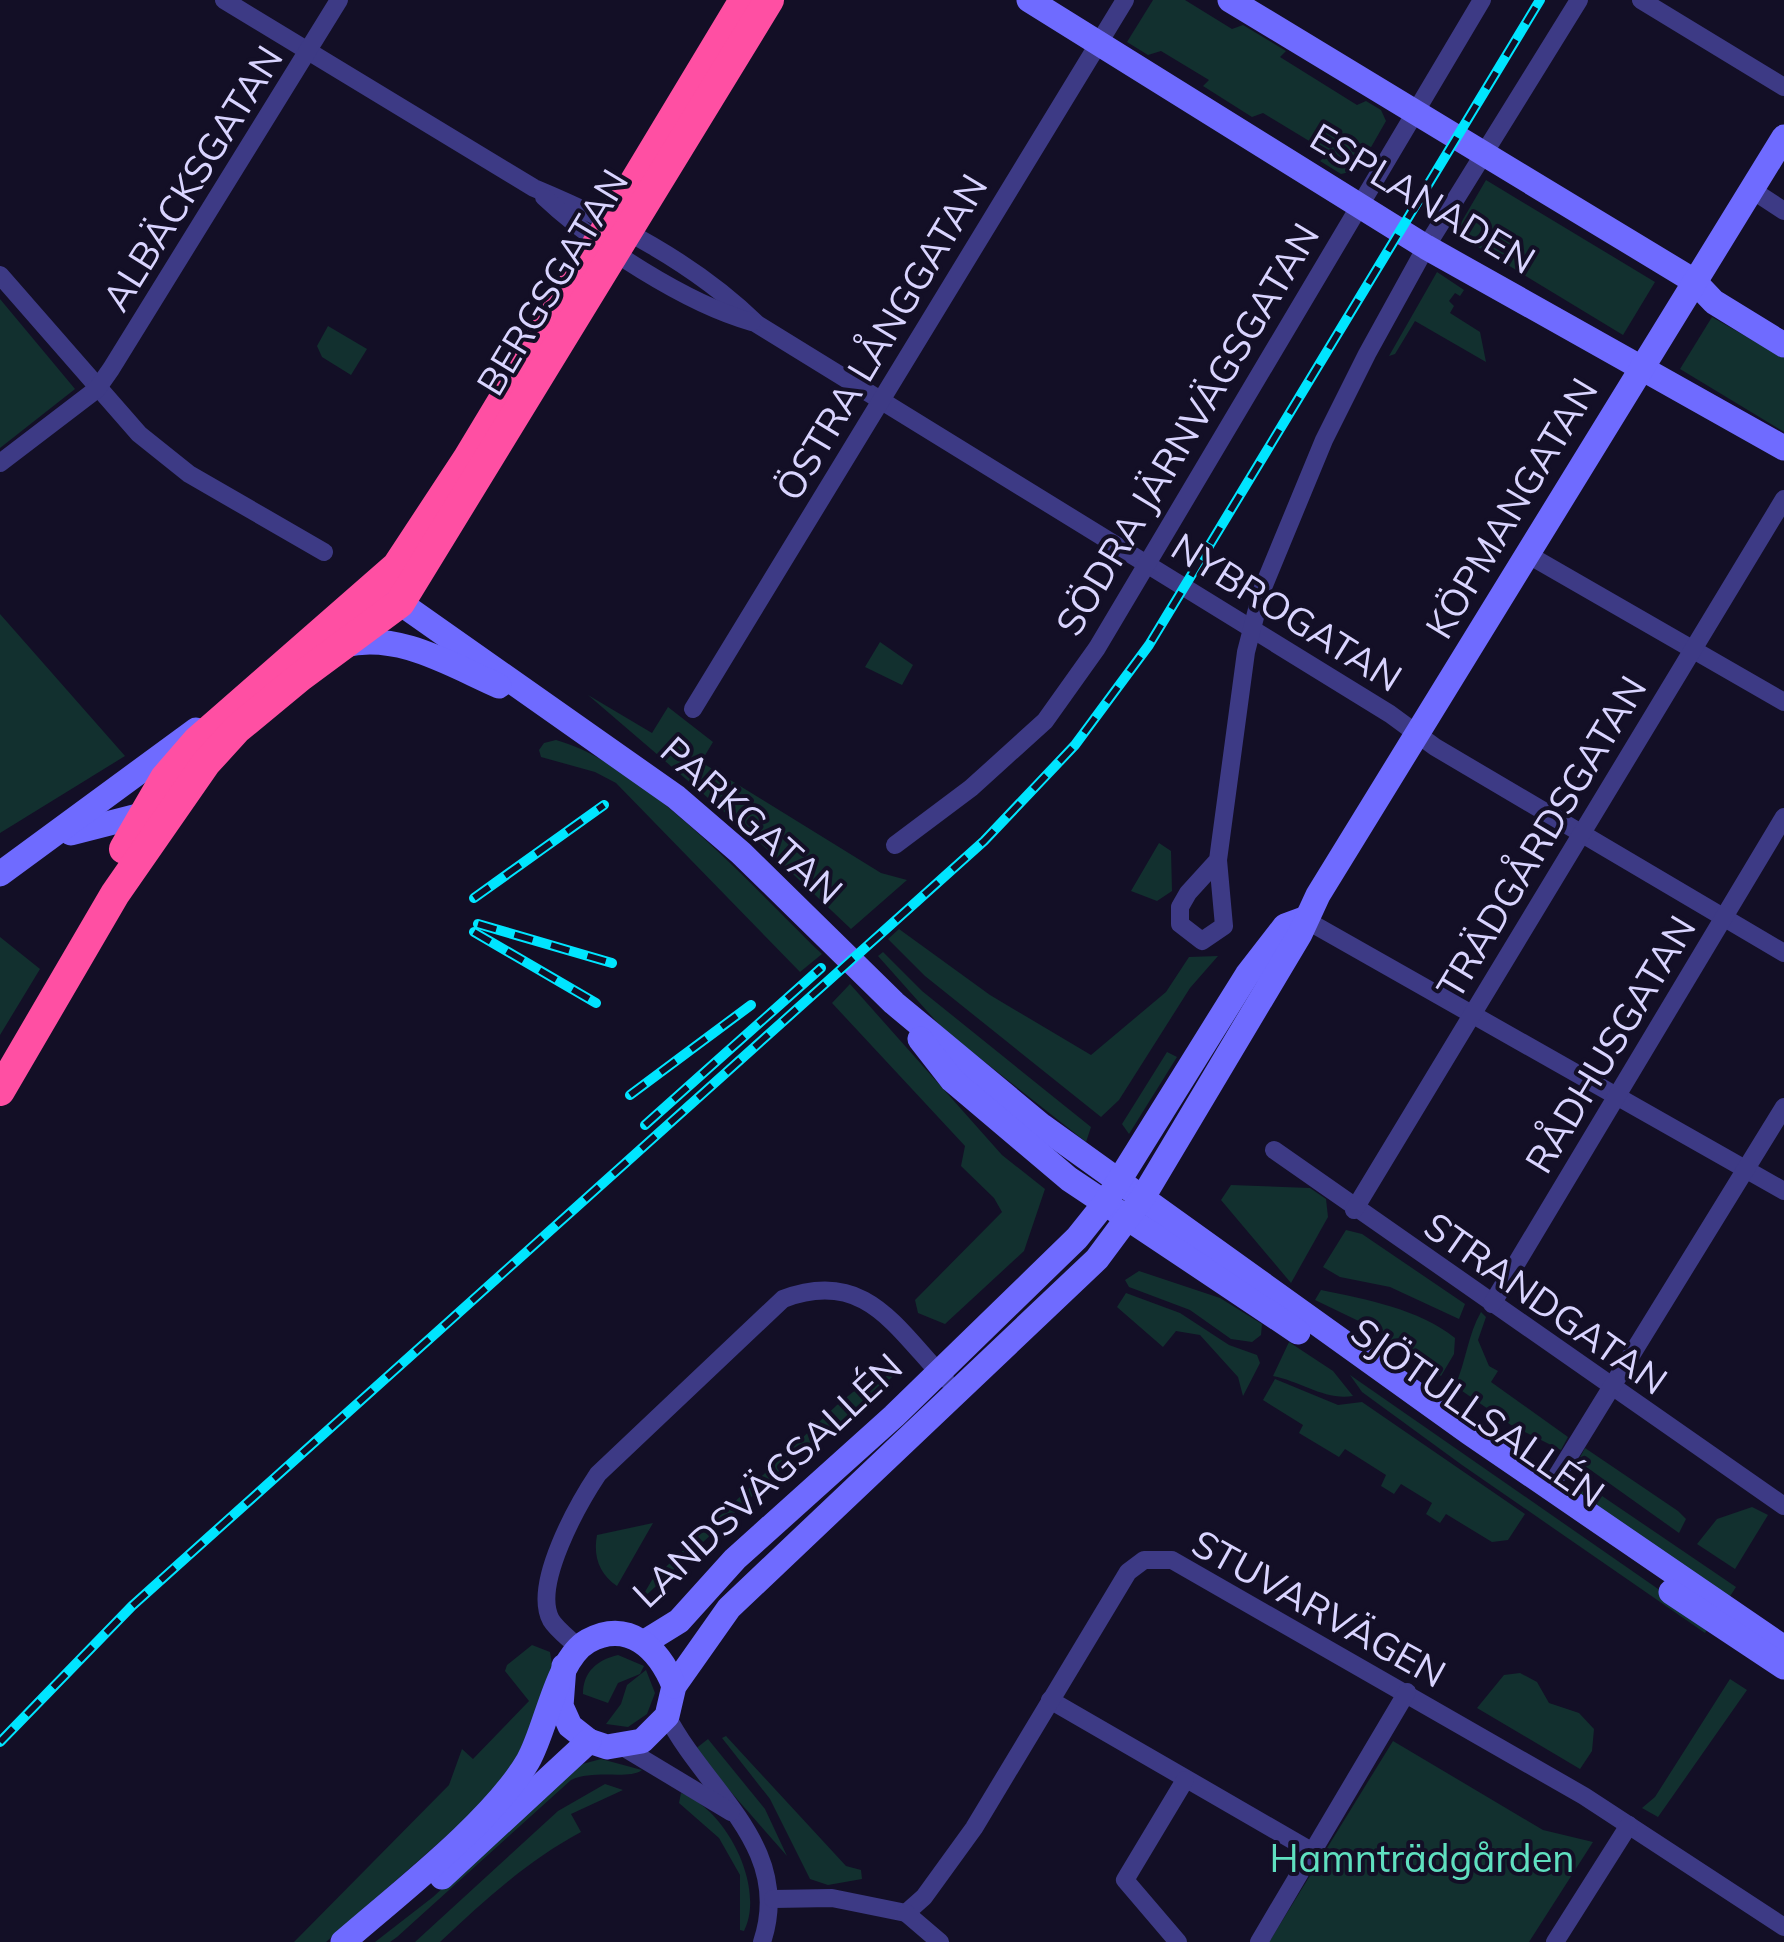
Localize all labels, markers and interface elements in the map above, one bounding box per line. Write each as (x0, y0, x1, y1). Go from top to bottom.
street label: ALBÄCKSGATAN (91, 37, 293, 319)
street label: ESPLANADEN (1302, 112, 1544, 284)
street label: BERGSGATAN (466, 160, 638, 404)
street label: ÖSTRA LÅNGGATAN (764, 165, 997, 509)
street label: SÖDRA JÄRNVÄGSGATAN (1045, 214, 1329, 644)
street label: KÖPMANGATAN (1414, 369, 1608, 647)
street label: NYBROGATAN (1163, 522, 1411, 702)
street label: TRÄDGÅRDSGATAN (1425, 666, 1656, 1007)
street label: PARKGATAN (651, 726, 853, 914)
street label: RÅDHUSGATAN (1513, 906, 1706, 1181)
street label: STRANDGATAN (1415, 1201, 1677, 1405)
street label: SJÖTULLSALLÉN (1342, 1307, 1614, 1517)
street label: LANDSVÄGSALLÉN (622, 1343, 912, 1617)
street label: STUVARVÄGEN (1184, 1519, 1454, 1697)
park label: Hamnträdgården (1269, 1834, 1575, 1882)

